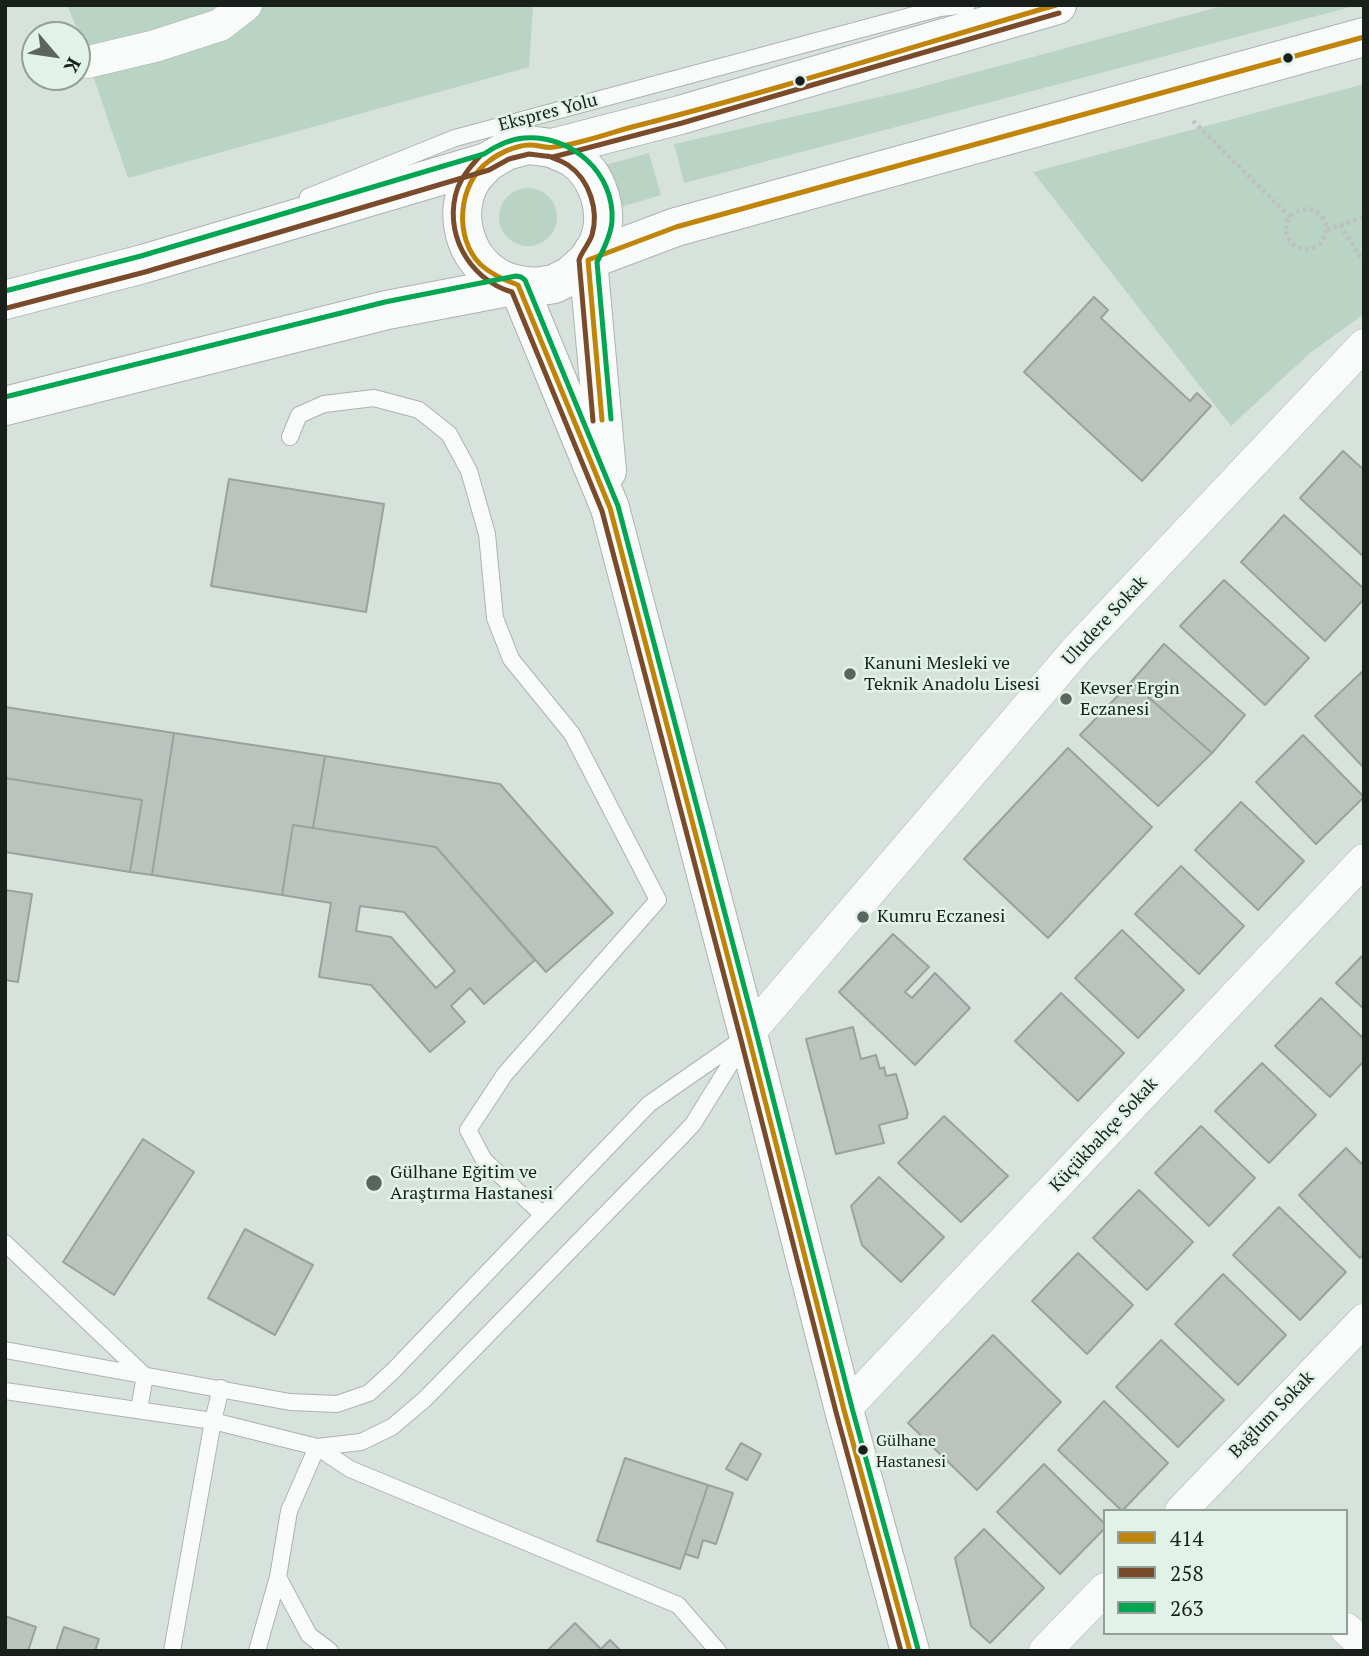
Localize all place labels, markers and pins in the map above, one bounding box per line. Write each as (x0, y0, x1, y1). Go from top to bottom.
unlabelled marker (1281, 51, 1295, 65)
unlabelled marker (793, 74, 807, 88)
place label: Kanuni Mesleki ve Teknik Anadolu Lisesi (864, 653, 1040, 696)
marker: Kanuni Mesleki ve Teknik Anadolu Lisesi (842, 666, 858, 682)
place label: Kevser Ergin Eczanesi (1080, 678, 1180, 720)
marker: Kevser Ergin Eczanesi (1058, 691, 1074, 707)
place label: Kumru Eczanesi (877, 906, 1005, 928)
marker: Kumru Eczanesi (855, 909, 871, 925)
place label: Gülhane Eğitim ve Araştırma Hastanesi (390, 1162, 553, 1204)
marker: Gülhane Eğitim ve Araştırma Hastanesi (364, 1173, 384, 1193)
place label: Gülhane Hastanesi (876, 1431, 946, 1469)
marker: Gülhane Hastanesi (856, 1443, 870, 1457)

